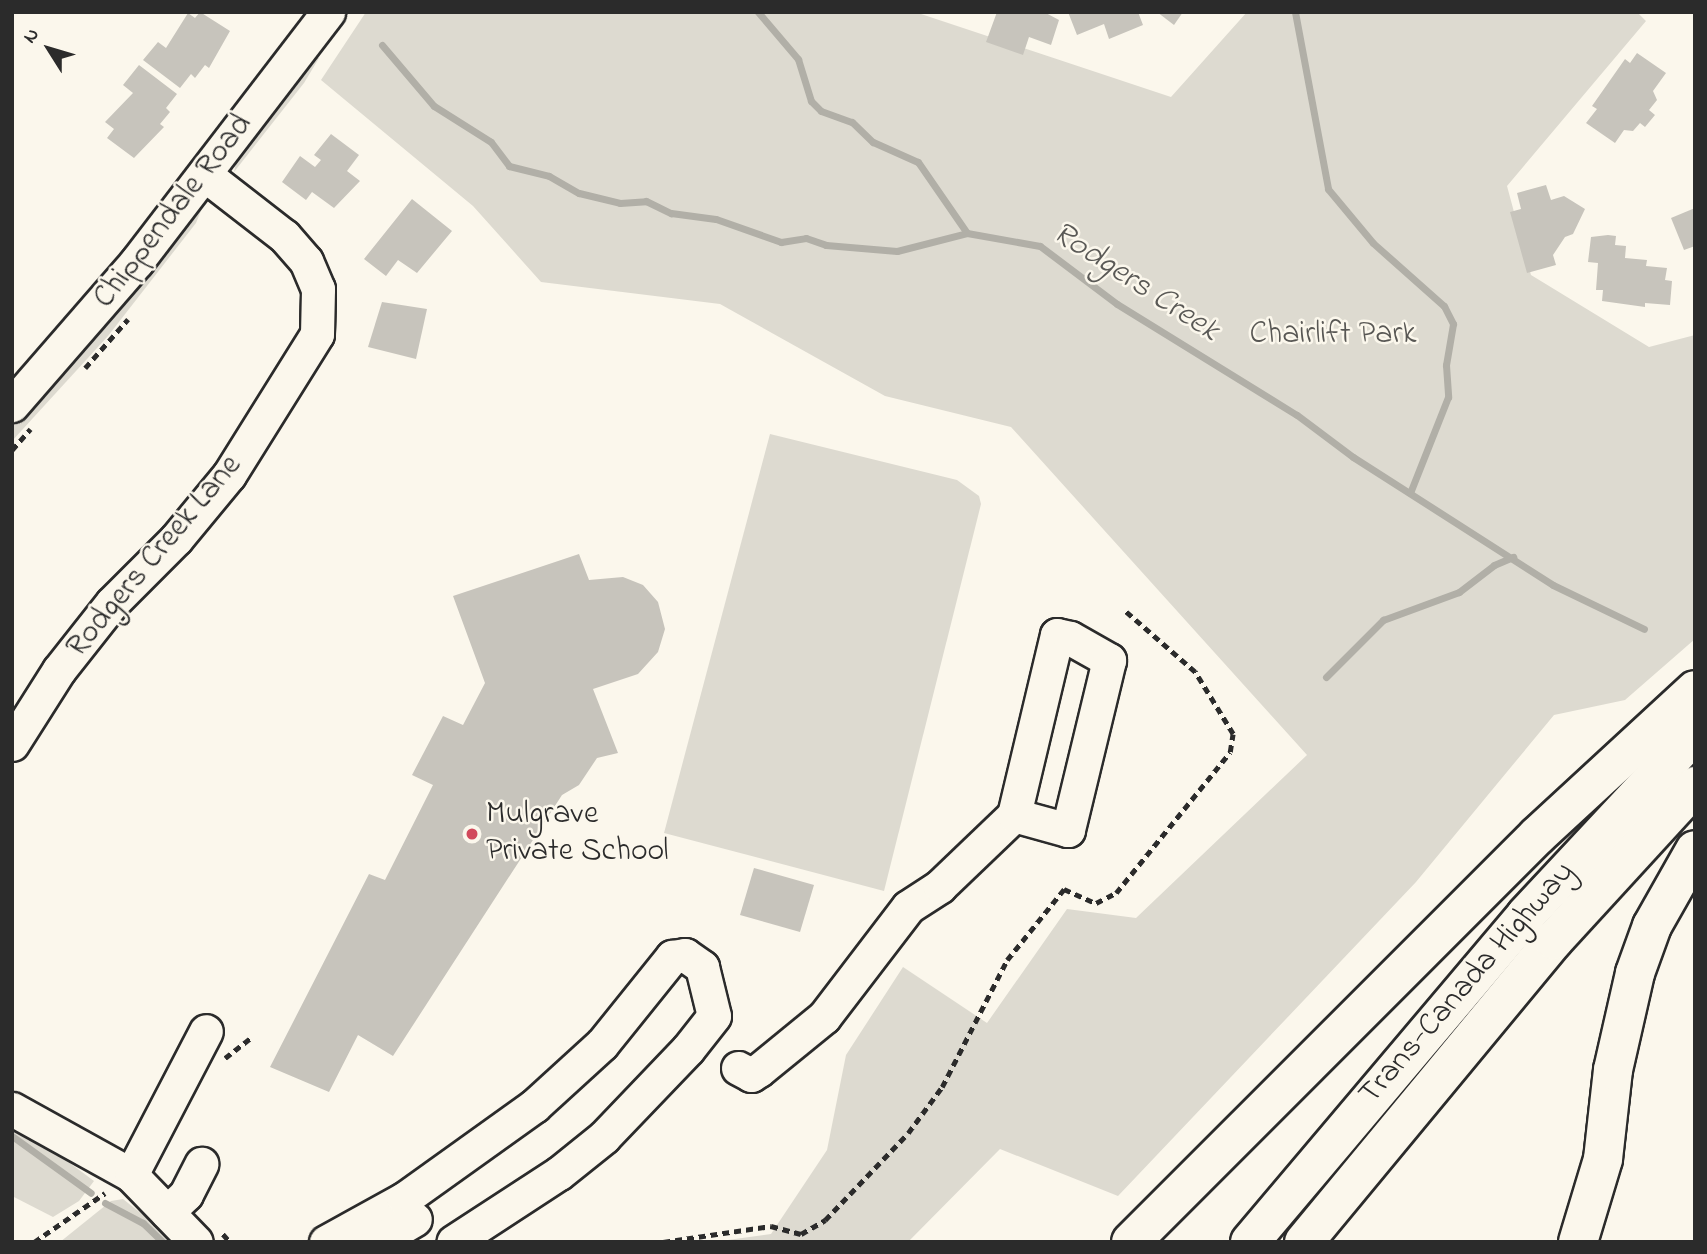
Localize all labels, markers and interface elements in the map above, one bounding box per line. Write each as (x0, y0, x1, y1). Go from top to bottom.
north arrow (14, 14, 84, 84)
text: N (17, 23, 46, 49)
street label: Chippendale Road (86, 107, 262, 317)
water label: Rodgers Creek (1044, 214, 1226, 352)
park label: Chairlift Park (1249, 316, 1417, 354)
street label: Rodgers Creek Lane (59, 448, 251, 666)
place label: Mulgrave Private School (486, 797, 669, 872)
marker: Mulgrave Private School (464, 826, 480, 842)
street label: Trans-Canada Highway (1352, 855, 1584, 1113)

